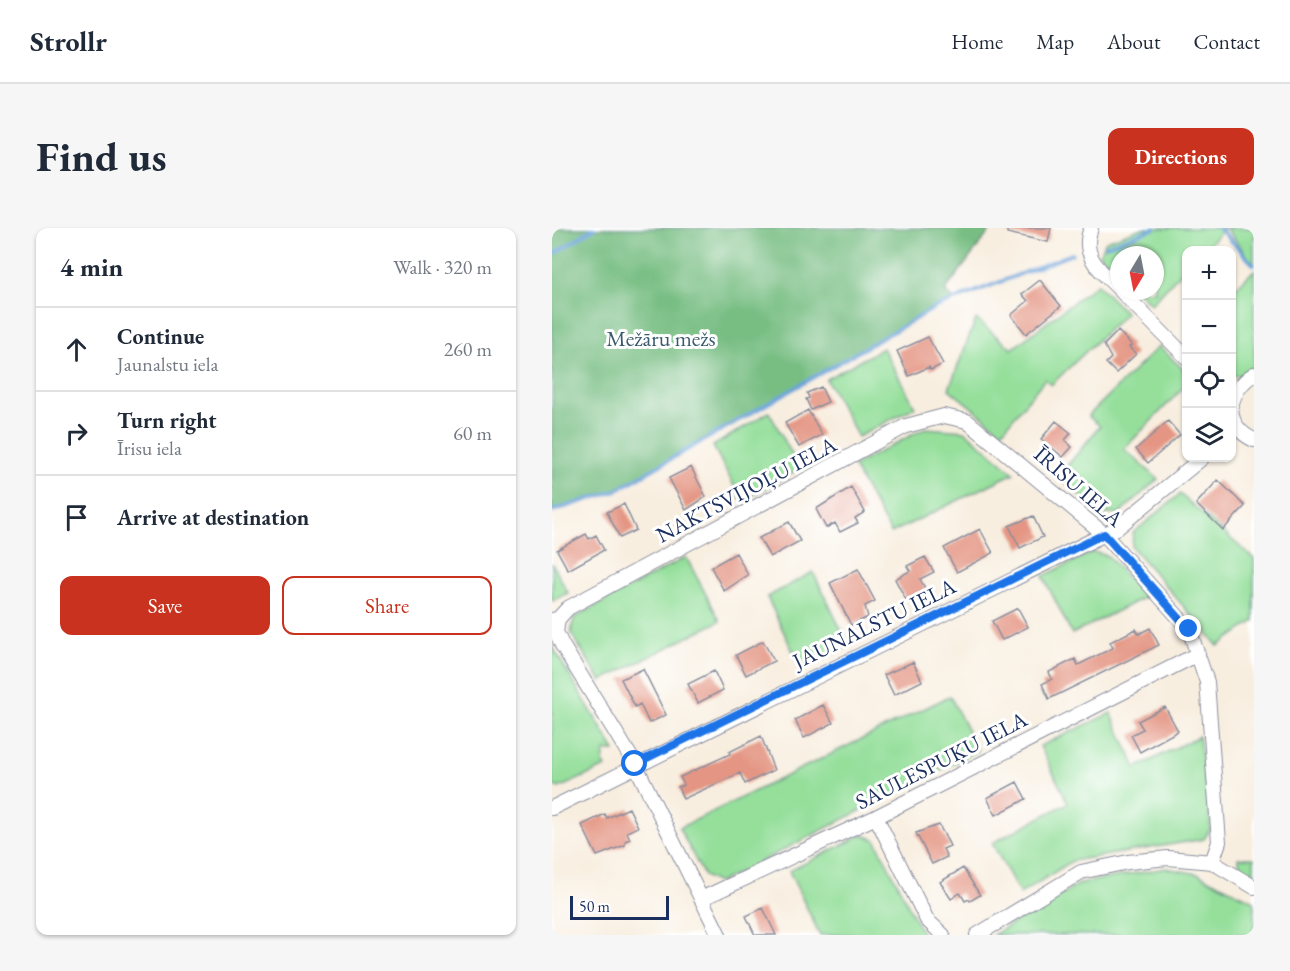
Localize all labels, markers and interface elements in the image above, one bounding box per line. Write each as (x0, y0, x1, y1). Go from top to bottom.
text: Strollr (30, 23, 107, 59)
text: Home (951, 28, 1003, 55)
text: Map (1036, 28, 1074, 55)
text: About (1107, 28, 1160, 55)
text: Contact (1193, 28, 1260, 55)
button: Directions (1108, 128, 1254, 185)
text: Find us (36, 129, 167, 184)
north arrow (1110, 246, 1164, 300)
map controls (1182, 246, 1236, 462)
button: + (1182, 246, 1236, 300)
text: 4 min (60, 250, 123, 284)
text: Walk · 320 m (393, 254, 492, 280)
button: − (1182, 300, 1236, 354)
text: Continue (117, 322, 204, 351)
park label: Mežāru mežs (606, 324, 716, 353)
icon: ahead (60, 333, 93, 366)
text: 260 m (444, 336, 492, 362)
text: Jaunalstu iela (117, 351, 218, 377)
button: locate (1182, 354, 1236, 408)
text: Turn right (117, 406, 216, 435)
button: layers (1182, 408, 1236, 462)
icon: right (60, 417, 93, 450)
text: 60 m (453, 420, 492, 446)
street label: NAKTSVIJOĻU IELA (651, 429, 842, 549)
text: Īrisu iela (117, 435, 182, 461)
street label: ĪRISU IELA (1028, 440, 1130, 534)
icon: arrive (60, 501, 93, 534)
text: Arrive at destination (117, 503, 309, 532)
street label: JAUNALSTU IELA (786, 571, 961, 676)
button: Save (60, 576, 270, 635)
button: Share (282, 576, 492, 635)
route end (1175, 615, 1201, 641)
street label: SAULESPUĶU IELA (850, 704, 1033, 816)
route start (621, 750, 647, 776)
scale bar (570, 893, 669, 920)
text: 50 m (579, 896, 610, 917)

